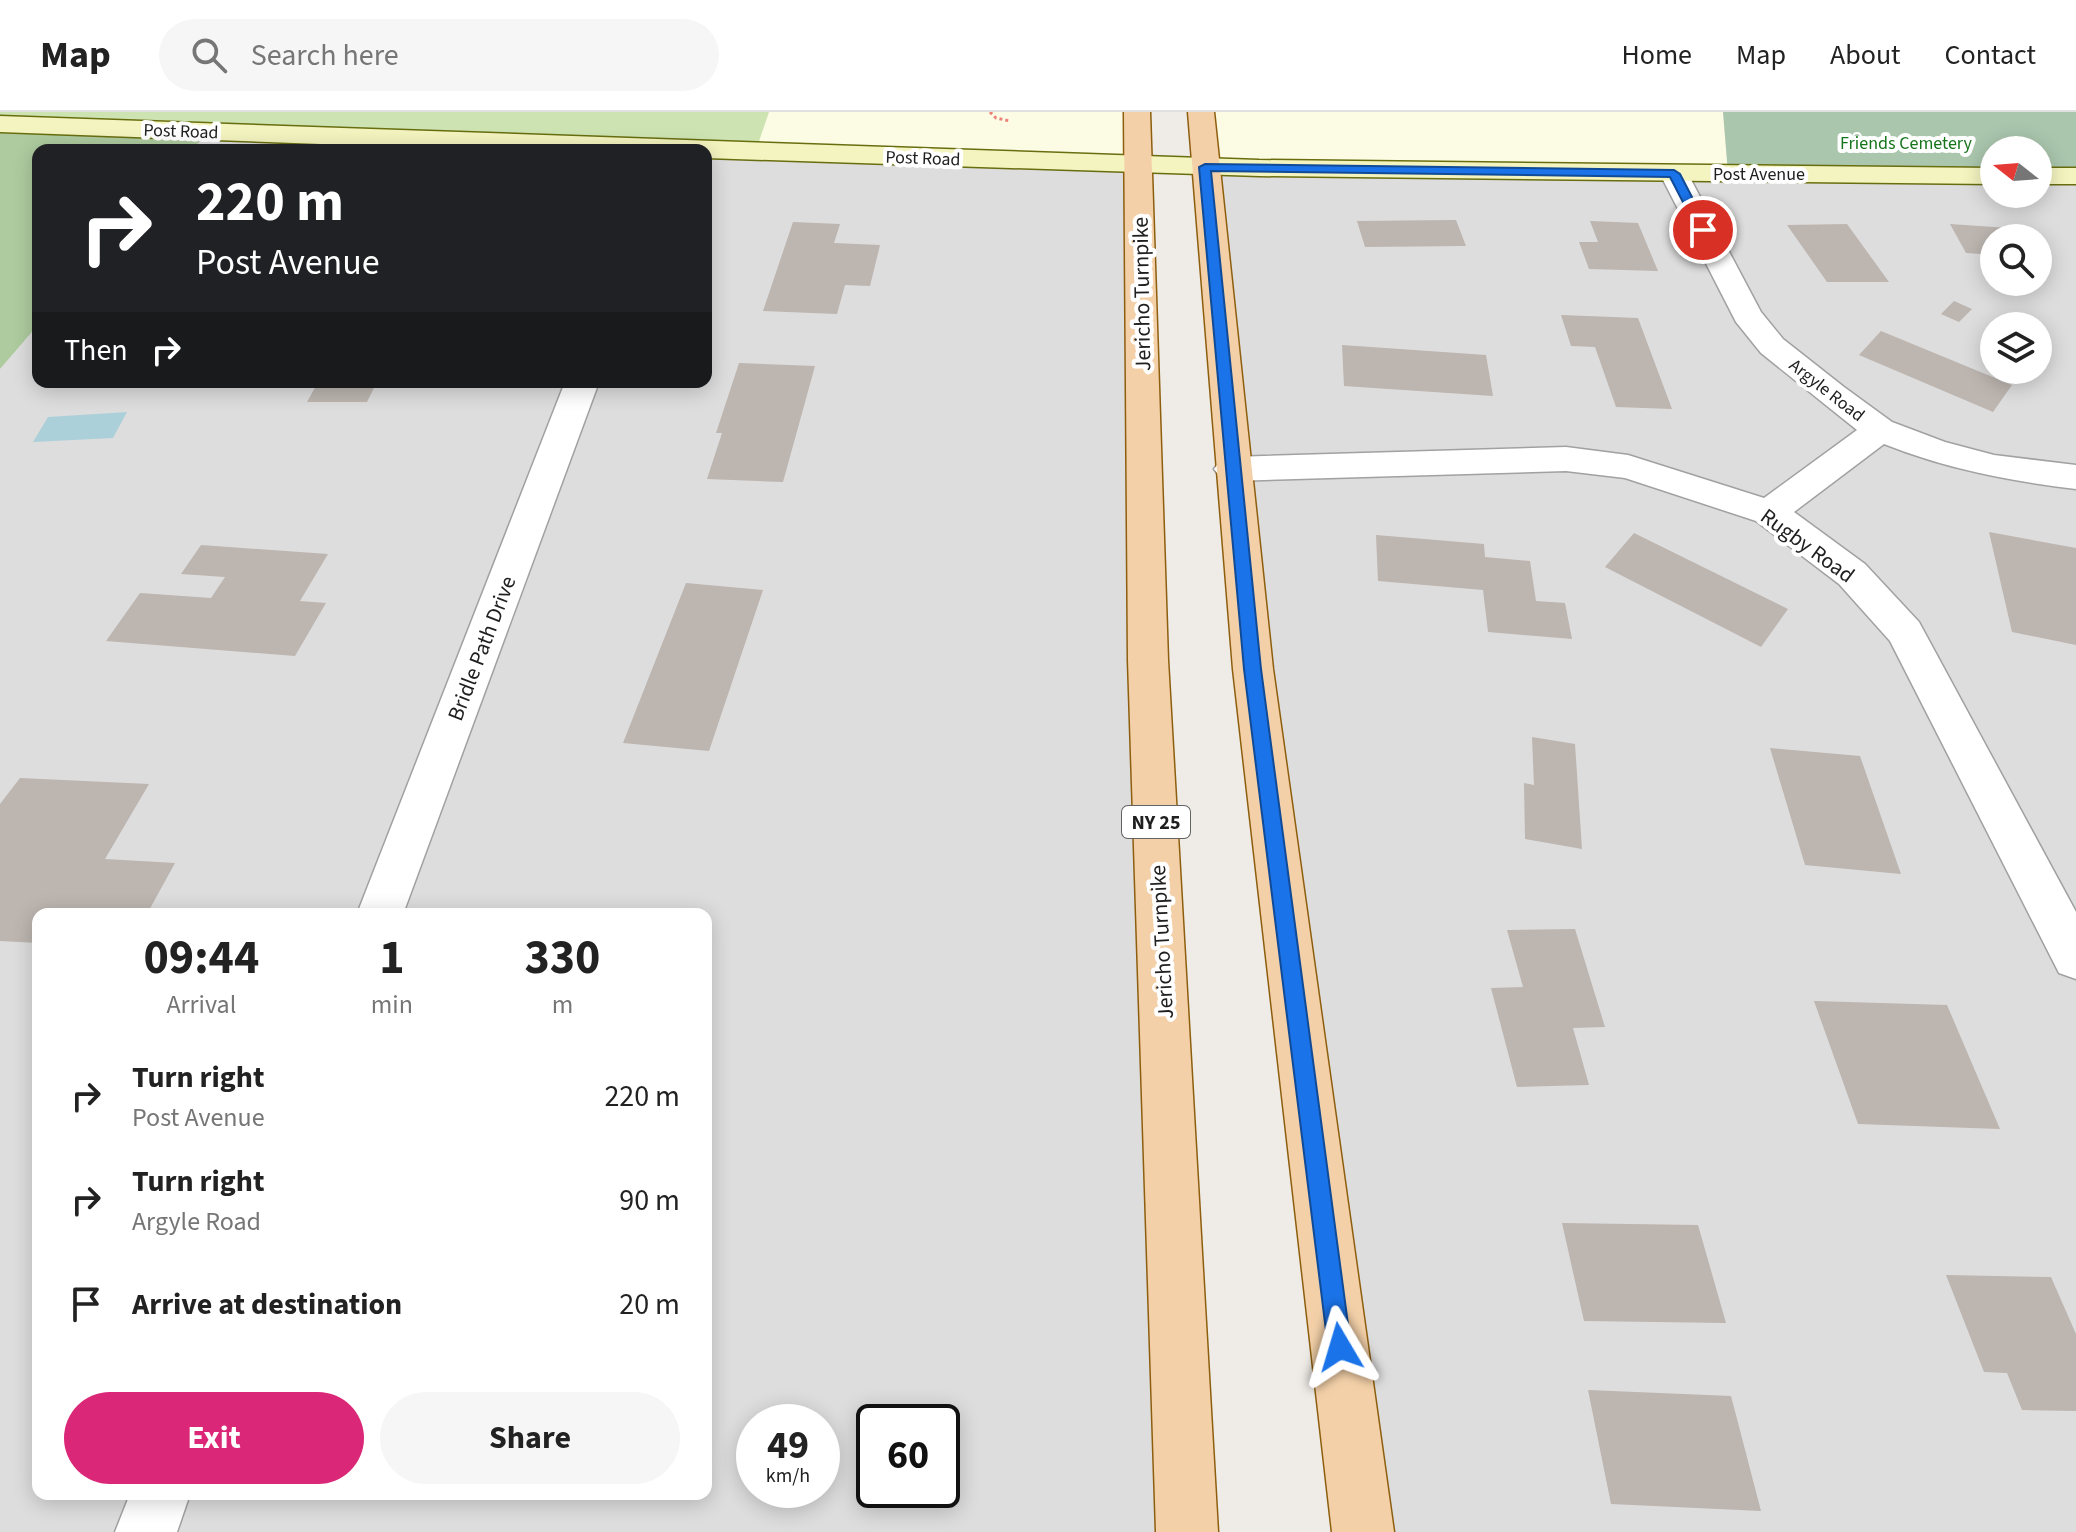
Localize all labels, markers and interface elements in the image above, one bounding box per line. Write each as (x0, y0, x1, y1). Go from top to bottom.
search box (159, 19, 719, 91)
text: Map (40, 28, 111, 82)
icon: search (187, 33, 231, 77)
text: Search here (251, 34, 399, 77)
text: Home (1621, 35, 1692, 75)
text: Map (1736, 35, 1786, 75)
text: About (1830, 35, 1901, 75)
text: Contact (1945, 35, 2036, 75)
street label: Post Road (143, 118, 219, 145)
park label: Friends Cemetery (1840, 131, 1973, 156)
north arrow (1980, 136, 2052, 208)
map controls (1980, 136, 2052, 384)
street label: Post Road (885, 145, 961, 172)
street label: Post Avenue (1713, 162, 1805, 187)
text: 220 m (196, 163, 344, 242)
icon: right (64, 176, 168, 280)
pin (1669, 196, 1737, 264)
icon: arrive (1681, 208, 1725, 252)
street label: Jericho Turnpike (1125, 217, 1159, 371)
button: search (1980, 224, 2052, 296)
text: Post Avenue (196, 237, 380, 288)
button: layers (1980, 312, 2052, 384)
icon: right (144, 328, 188, 372)
text: Then (64, 329, 128, 372)
street label: Argyle Road (1784, 353, 1870, 428)
street label: Rugby Road (1754, 501, 1861, 591)
street label: Bridle Path Drive (440, 571, 524, 725)
road number: NY 25 (1122, 806, 1190, 838)
street label: Jericho Turnpike (1142, 864, 1182, 1020)
text: 09:44 (143, 924, 259, 992)
text: 1 (379, 924, 405, 992)
text: 330 (524, 924, 600, 992)
text: Arrival (166, 986, 236, 1023)
text: min (371, 986, 413, 1023)
text: m (552, 986, 573, 1023)
text: Turn right (132, 1056, 264, 1099)
icon: right (64, 1074, 108, 1118)
text: 220 m (604, 1075, 680, 1118)
text: Post Avenue (132, 1099, 265, 1136)
text: Turn right (132, 1160, 264, 1203)
icon: right (64, 1178, 108, 1222)
text: 90 m (619, 1179, 680, 1222)
text: Argyle Road (132, 1203, 261, 1240)
icon: arrive (64, 1282, 108, 1326)
text: Arrive at destination (132, 1283, 402, 1326)
text: 20 m (619, 1283, 680, 1326)
position arrow (1298, 1305, 1382, 1389)
button: Exit (64, 1392, 364, 1484)
button: Share (380, 1392, 680, 1484)
speed limit sign: 60 (856, 1404, 960, 1508)
text: 49 (767, 1417, 809, 1474)
text: km/h (766, 1462, 810, 1490)

